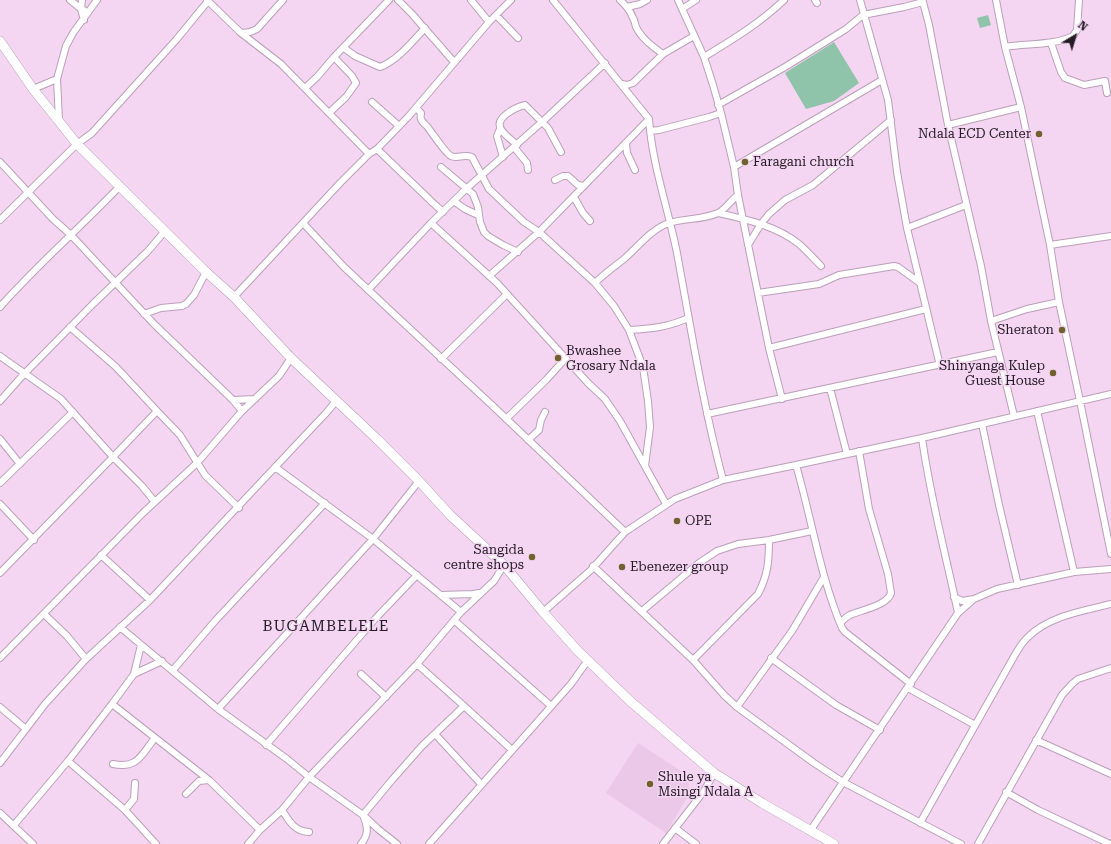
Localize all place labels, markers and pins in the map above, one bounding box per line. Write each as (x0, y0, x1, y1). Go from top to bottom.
place label: Ndala ECD Center (918, 126, 1031, 142)
marker: Ndala ECD Center (1034, 129, 1044, 139)
place label: Faragani church (753, 154, 854, 170)
marker: Faragani church (740, 157, 750, 167)
place label: Sheraton (997, 322, 1054, 338)
marker: Sheraton (1057, 325, 1067, 335)
place label: Bwashee Grosary Ndala (566, 343, 656, 374)
marker: Bwashee Grosary Ndala (553, 353, 563, 363)
place label: Shinyanga Kulep Guest House (939, 358, 1045, 389)
marker: Shinyanga Kulep Guest House (1048, 368, 1058, 378)
place label: OPE (685, 513, 712, 529)
marker: OPE (672, 516, 682, 526)
place label: Sangida centre shops (443, 542, 524, 573)
marker: Sangida centre shops (527, 552, 537, 562)
place label: Ebenezer group (630, 559, 728, 575)
marker: Ebenezer group (617, 562, 627, 572)
place label: Shule ya Msingi Ndala A (658, 769, 753, 800)
marker: Shule ya Msingi Ndala A (645, 779, 655, 789)

